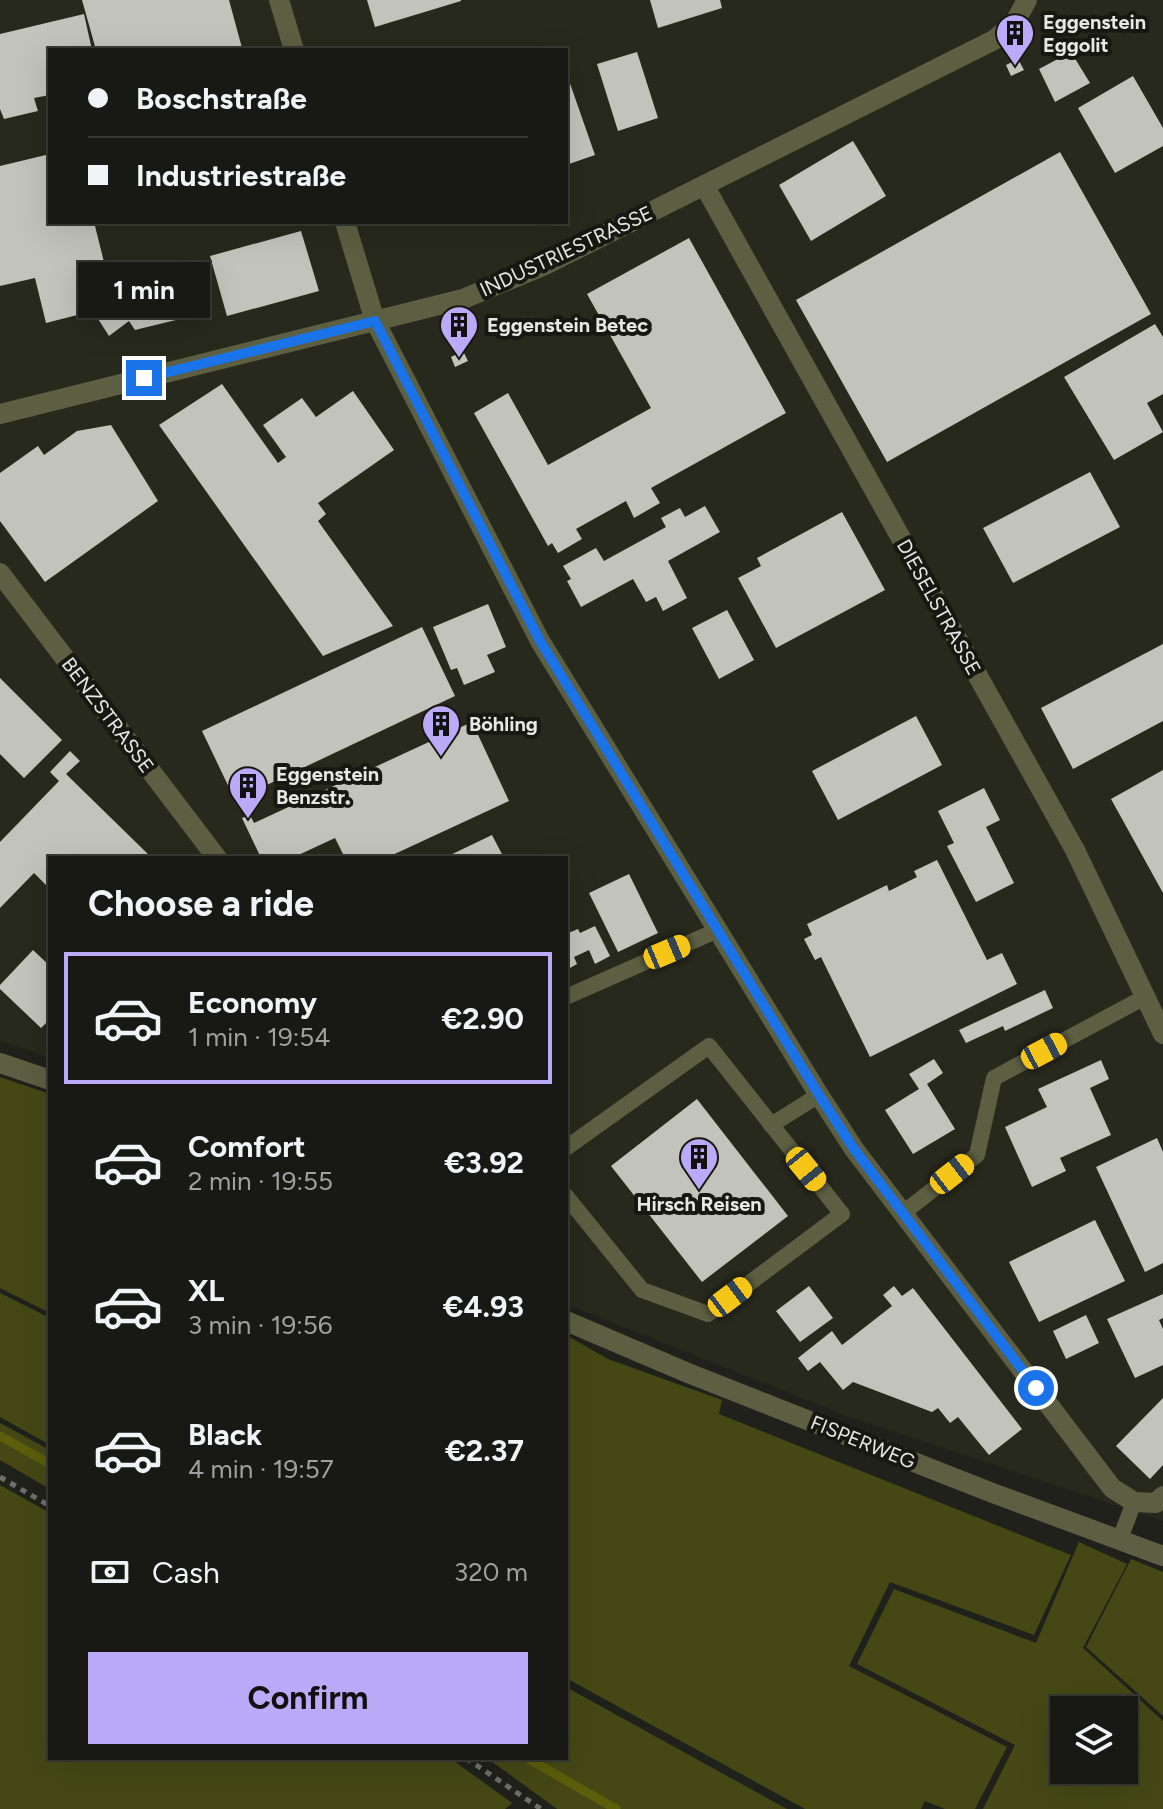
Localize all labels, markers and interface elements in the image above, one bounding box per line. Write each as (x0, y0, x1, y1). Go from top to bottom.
place label: Eggenstein Eggolit (1043, 10, 1146, 57)
building icon: Eggenstein Eggolit (994, 12, 1036, 67)
text: Boschstraße (136, 80, 307, 117)
text: Industriestraße (136, 157, 346, 194)
street label: INDUSTRIESTRASSE (476, 200, 656, 302)
callout: 1 min (78, 262, 210, 318)
text: 1 min (113, 274, 175, 306)
building icon: Eggenstein Betec (438, 304, 480, 359)
place label: Eggenstein Betec (487, 313, 648, 337)
route end (126, 360, 162, 396)
street label: DIESELSTRASSE (892, 535, 986, 679)
street label: BENZSTRASSE (57, 653, 159, 777)
building icon: Böhling (420, 703, 462, 758)
place label: Böhling (469, 712, 538, 736)
place label: Eggenstein Benzstr. (276, 762, 379, 809)
building icon: Eggenstein Benzstr. (227, 765, 269, 820)
text: Choose a ride (88, 882, 314, 925)
car (640, 932, 694, 972)
icon: car (92, 982, 164, 1054)
text: Economy (188, 984, 317, 1021)
text: €2.90 (442, 1000, 524, 1037)
text: 1 min · 19:54 (188, 1021, 330, 1053)
car (1017, 1029, 1071, 1073)
icon: car (92, 1126, 164, 1198)
text: Comfort (188, 1128, 306, 1165)
building icon: Hirsch Reisen (678, 1136, 720, 1191)
car (782, 1143, 830, 1195)
text: €3.92 (444, 1144, 524, 1181)
car (926, 1150, 978, 1198)
text: 2 min · 19:55 (188, 1165, 333, 1197)
place label: Hirsch Reisen (636, 1192, 762, 1216)
icon: car (92, 1270, 164, 1342)
text: XL (188, 1272, 224, 1309)
car (704, 1273, 756, 1321)
text: €4.93 (443, 1288, 524, 1325)
text: 3 min · 19:56 (188, 1309, 332, 1341)
route start (1018, 1370, 1054, 1406)
street label: FISPERWEG (807, 1410, 919, 1474)
icon: car (92, 1414, 164, 1486)
text: Black (188, 1416, 262, 1453)
text: €2.37 (445, 1432, 524, 1469)
text: 4 min · 19:57 (188, 1453, 334, 1485)
icon: cash (88, 1550, 132, 1594)
text: Cash (152, 1554, 220, 1591)
text: 320 m (454, 1556, 528, 1588)
button: Confirm (88, 1652, 528, 1744)
map controls (1050, 1696, 1138, 1784)
button: layers (1050, 1696, 1138, 1784)

